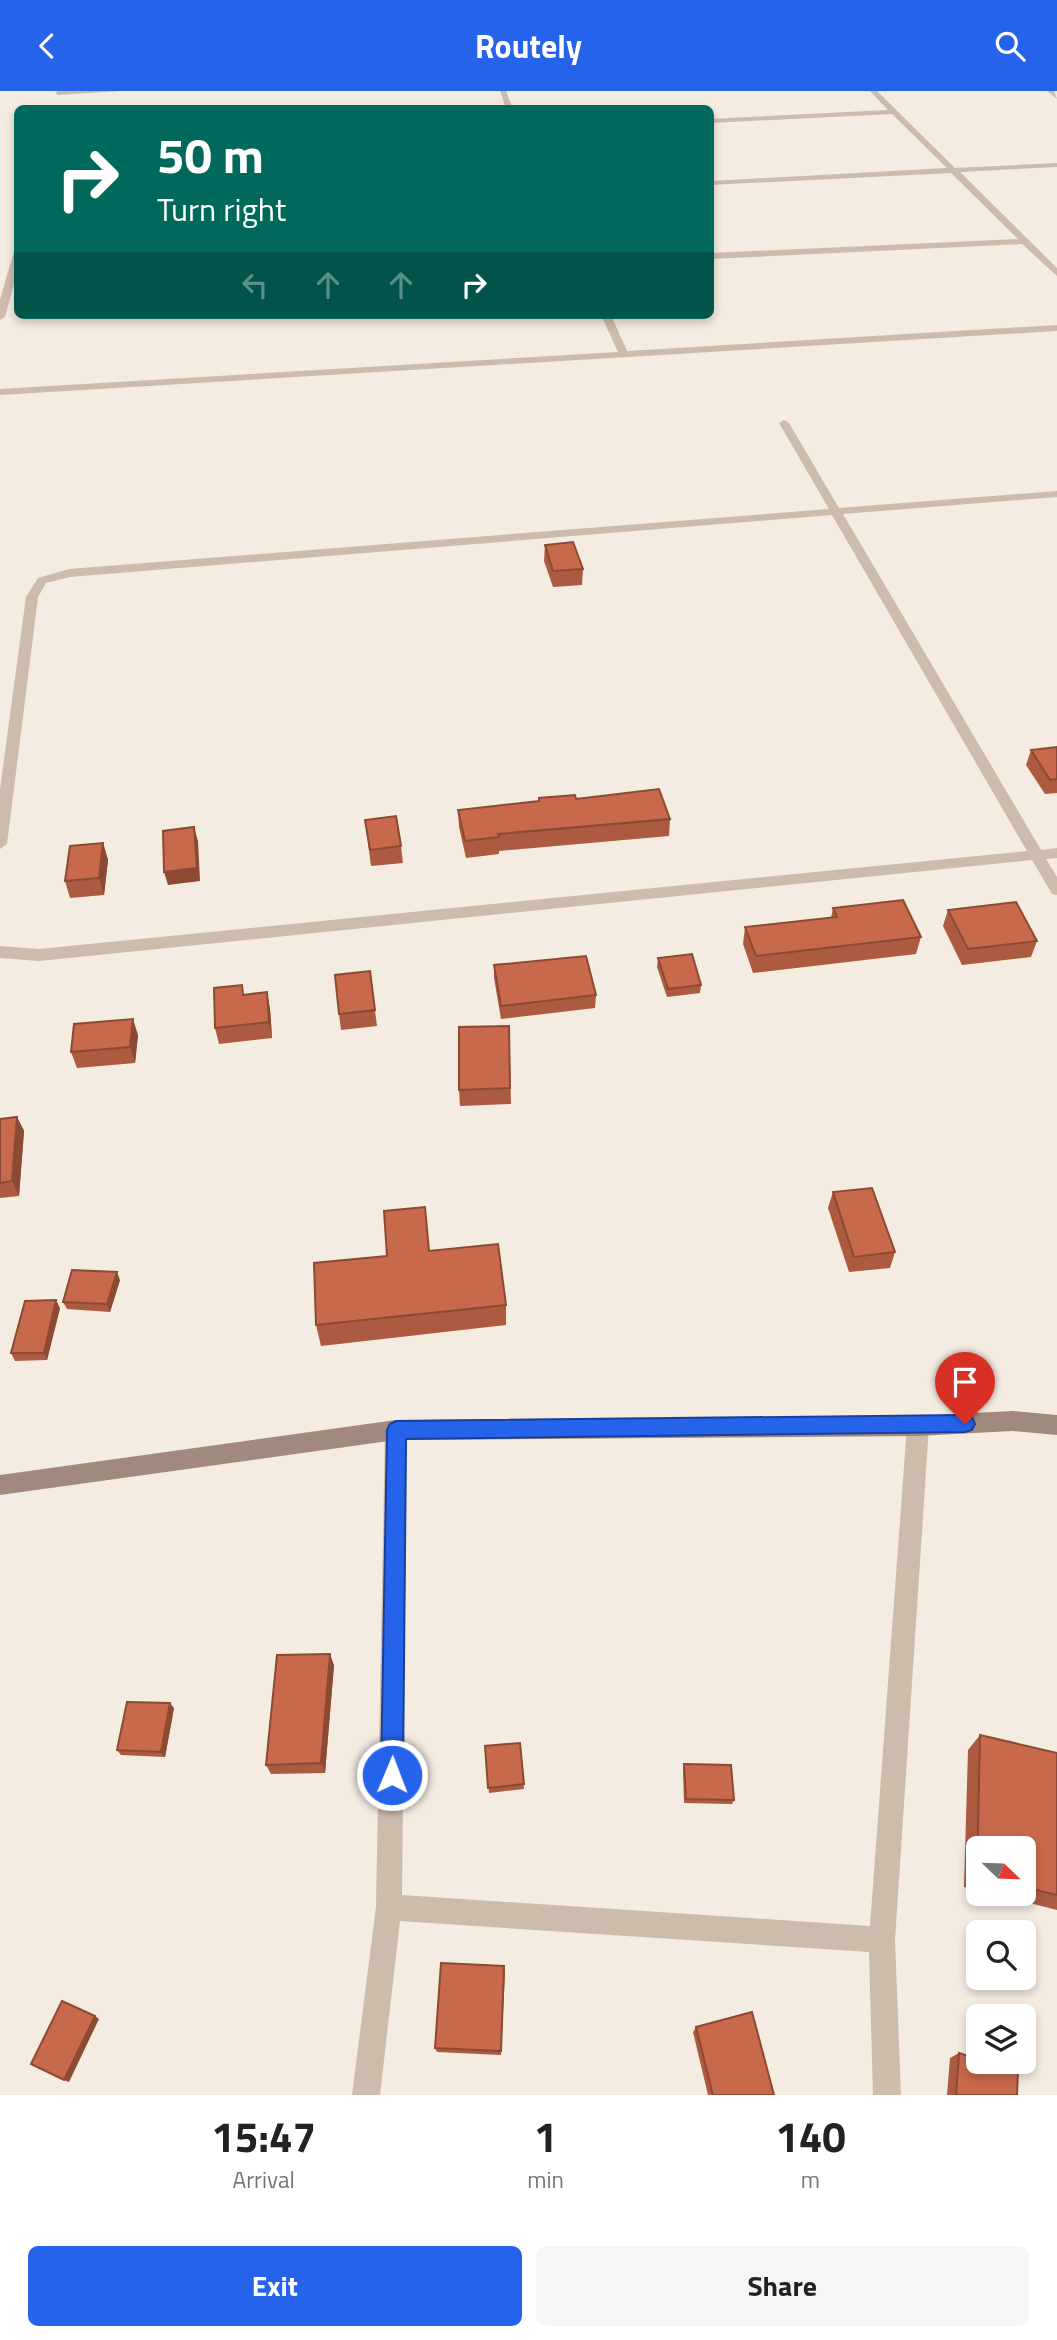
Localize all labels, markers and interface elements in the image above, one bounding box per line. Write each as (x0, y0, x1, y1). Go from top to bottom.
text: Routely (475, 22, 582, 70)
icon: back (28, 27, 66, 65)
icon: search (991, 27, 1029, 65)
text: 50 m (157, 117, 264, 192)
icon: right (42, 133, 133, 224)
text: Turn right (157, 185, 286, 233)
icon: left (236, 266, 274, 304)
icon: ahead (309, 266, 347, 304)
icon: ahead (382, 266, 420, 304)
icon: right (455, 266, 493, 304)
pin (935, 1352, 995, 1424)
icon: arrive (946, 1363, 984, 1401)
position arrow (355, 1738, 429, 1812)
north arrow (966, 1836, 1036, 1906)
map controls (966, 1836, 1036, 2074)
button: search (966, 1920, 1036, 1990)
button: layers (966, 2004, 1036, 2074)
text: 15:47 (211, 2104, 316, 2168)
text: 1 (534, 2104, 557, 2168)
text: 140 (775, 2104, 846, 2168)
text: Arrival (232, 2162, 295, 2197)
text: min (527, 2162, 564, 2197)
text: m (801, 2162, 820, 2197)
button: Exit (28, 2246, 522, 2326)
button: Share (536, 2246, 1029, 2326)

